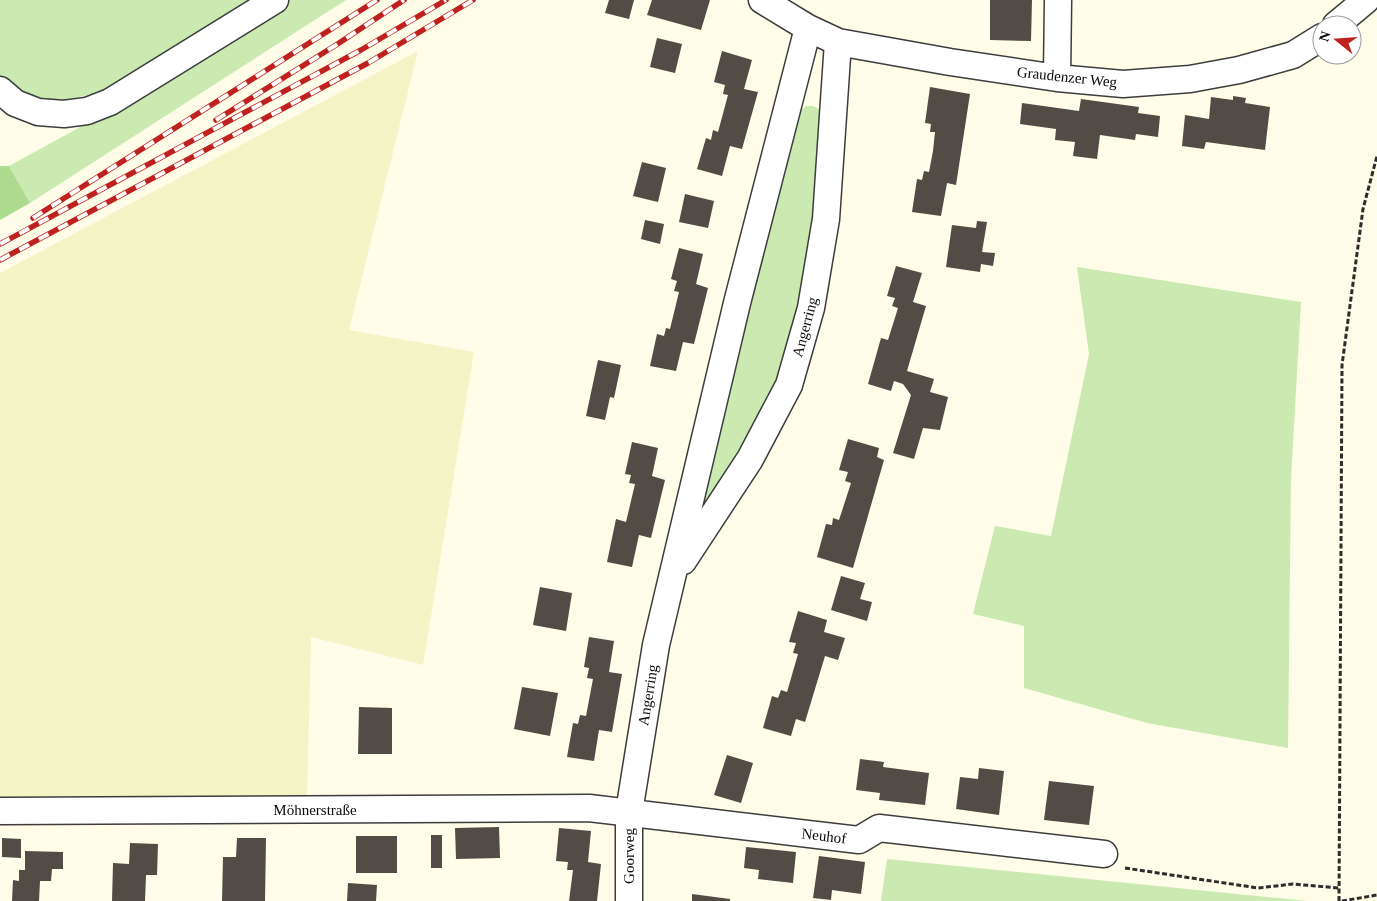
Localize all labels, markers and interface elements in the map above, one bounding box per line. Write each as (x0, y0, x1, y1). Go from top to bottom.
north arrow (1312, 15, 1362, 65)
text: N (1316, 29, 1334, 43)
street label: Graudenzer Weg (1016, 64, 1118, 90)
street label: Angerring (789, 295, 821, 359)
street label: Angerring (635, 663, 661, 727)
street label: Möhnerstraße (273, 802, 357, 818)
street label: Neuhof (801, 825, 847, 847)
street label: Goorweg (621, 828, 637, 884)

